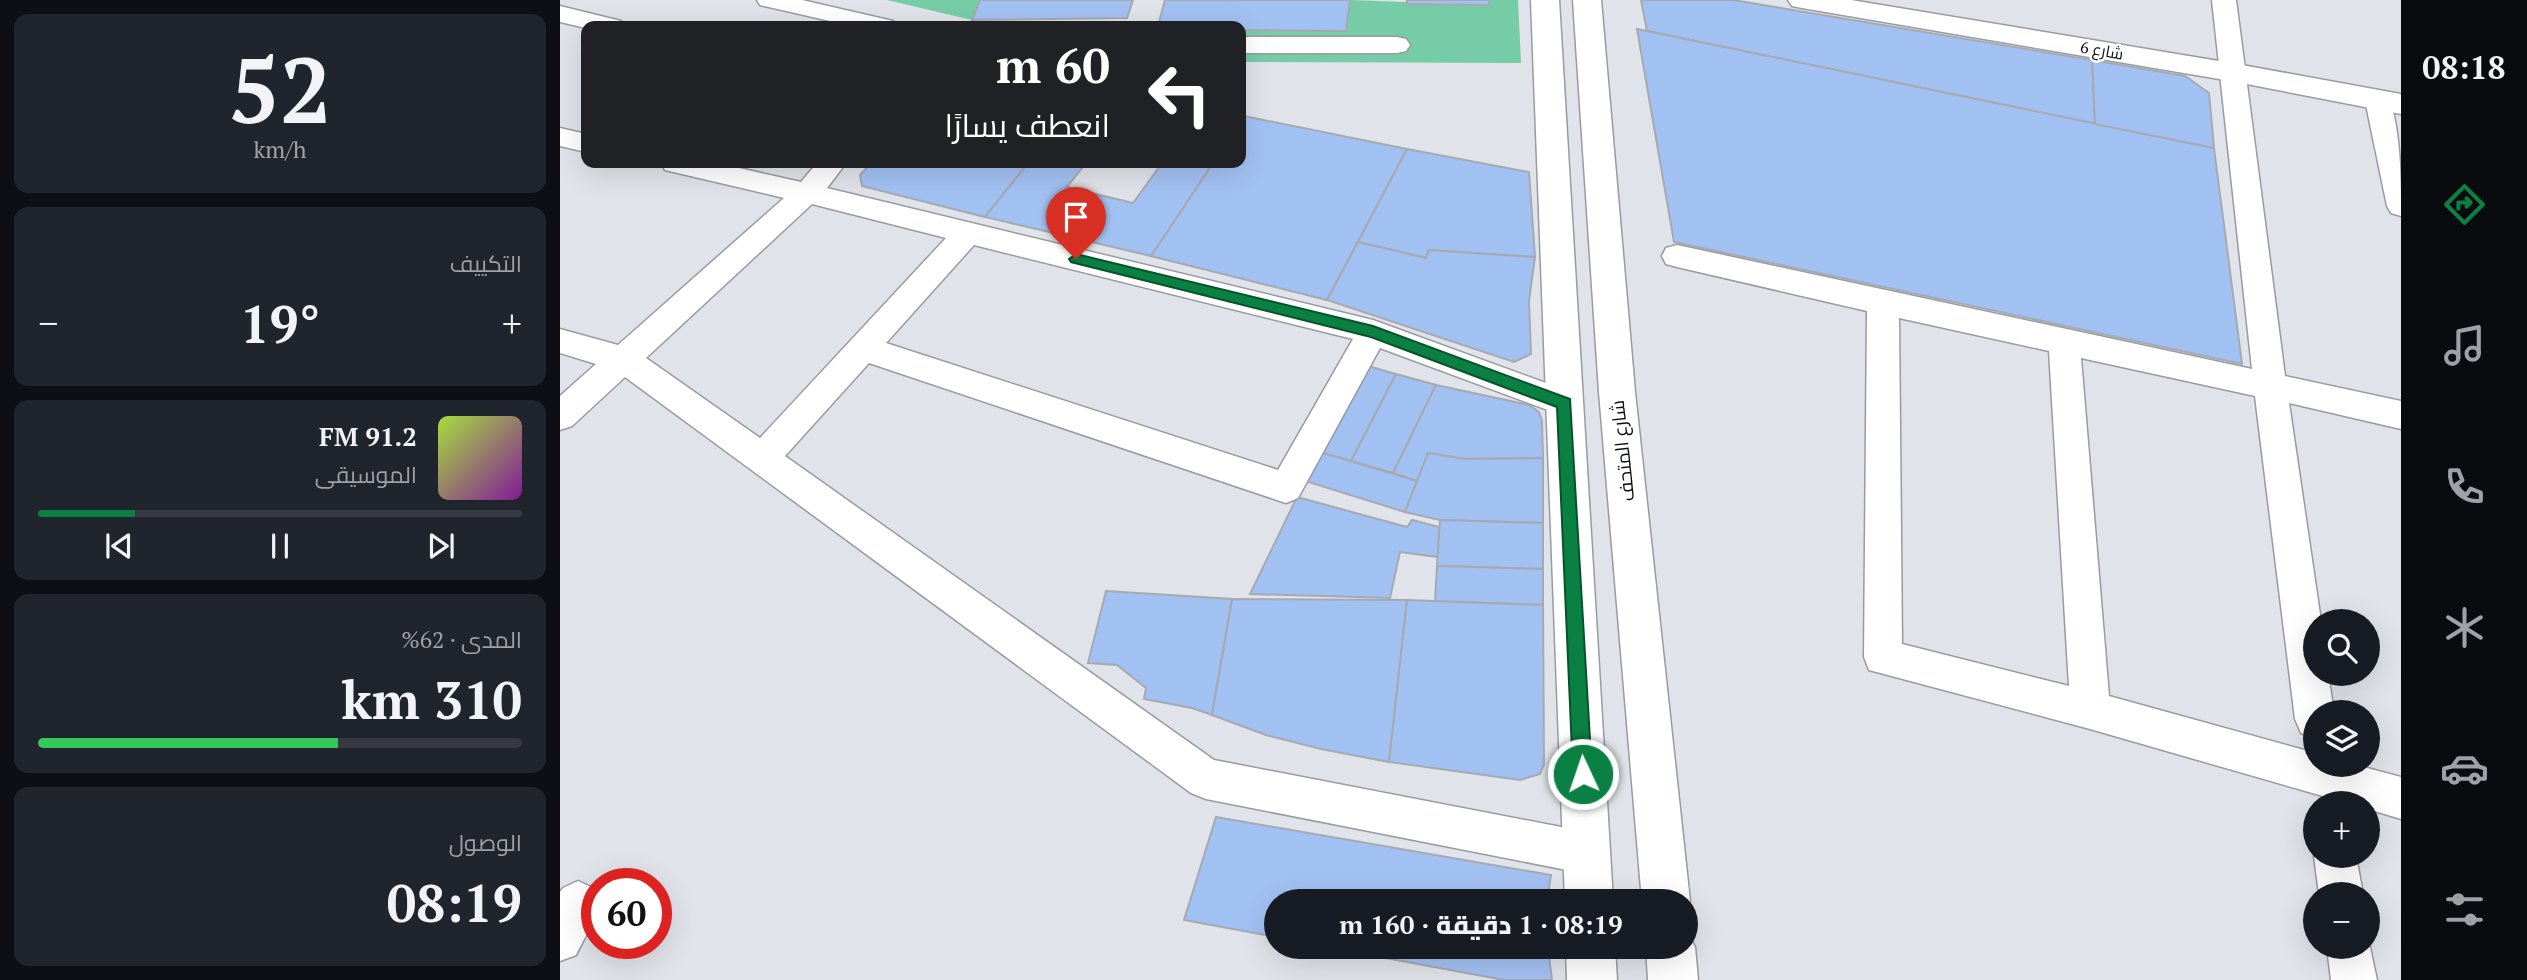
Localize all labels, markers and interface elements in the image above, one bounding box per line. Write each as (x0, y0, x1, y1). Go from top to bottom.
text: 52 (229, 28, 331, 149)
text: 60 m (996, 32, 1110, 97)
street label: شارع 6 (2079, 35, 2125, 66)
text: 08:18 (2422, 46, 2506, 88)
icon: left (1134, 49, 1225, 140)
text: انعطف يسارًا (944, 104, 1110, 146)
text: km/h (253, 134, 307, 165)
icon: directions (2440, 180, 2489, 229)
pin (1046, 187, 1106, 259)
icon: arrive (1057, 198, 1095, 236)
text: التكييف (450, 248, 522, 279)
text: 19° (240, 289, 320, 358)
text: − (38, 298, 58, 348)
text: + (502, 298, 522, 348)
icon: music (2440, 321, 2489, 370)
street label: شارع المتحف (1604, 399, 1641, 503)
text: 91.2 FM (319, 419, 417, 453)
text: الموسيقى (315, 459, 417, 490)
icon: phone (2440, 462, 2489, 511)
icon: previous (100, 527, 138, 565)
icon: pause (261, 527, 299, 565)
icon: next (422, 527, 460, 565)
icon: climate (2440, 603, 2489, 652)
map controls (2303, 609, 2380, 959)
button: search (2303, 609, 2380, 686)
text: المدى · 62% (401, 624, 522, 655)
text: 310 km (341, 665, 522, 734)
button: layers (2303, 700, 2380, 777)
position arrow (1546, 737, 1620, 811)
icon: car (2440, 744, 2489, 793)
button: + (2303, 791, 2380, 868)
text: الوصول (449, 827, 522, 858)
text: 08:19 (387, 868, 522, 937)
speed limit sign: 60 (581, 868, 672, 959)
button: − (2303, 882, 2380, 959)
icon: filters (2440, 885, 2489, 934)
text: 08:19 · 1 دقيقة · 160 m (1339, 907, 1623, 941)

